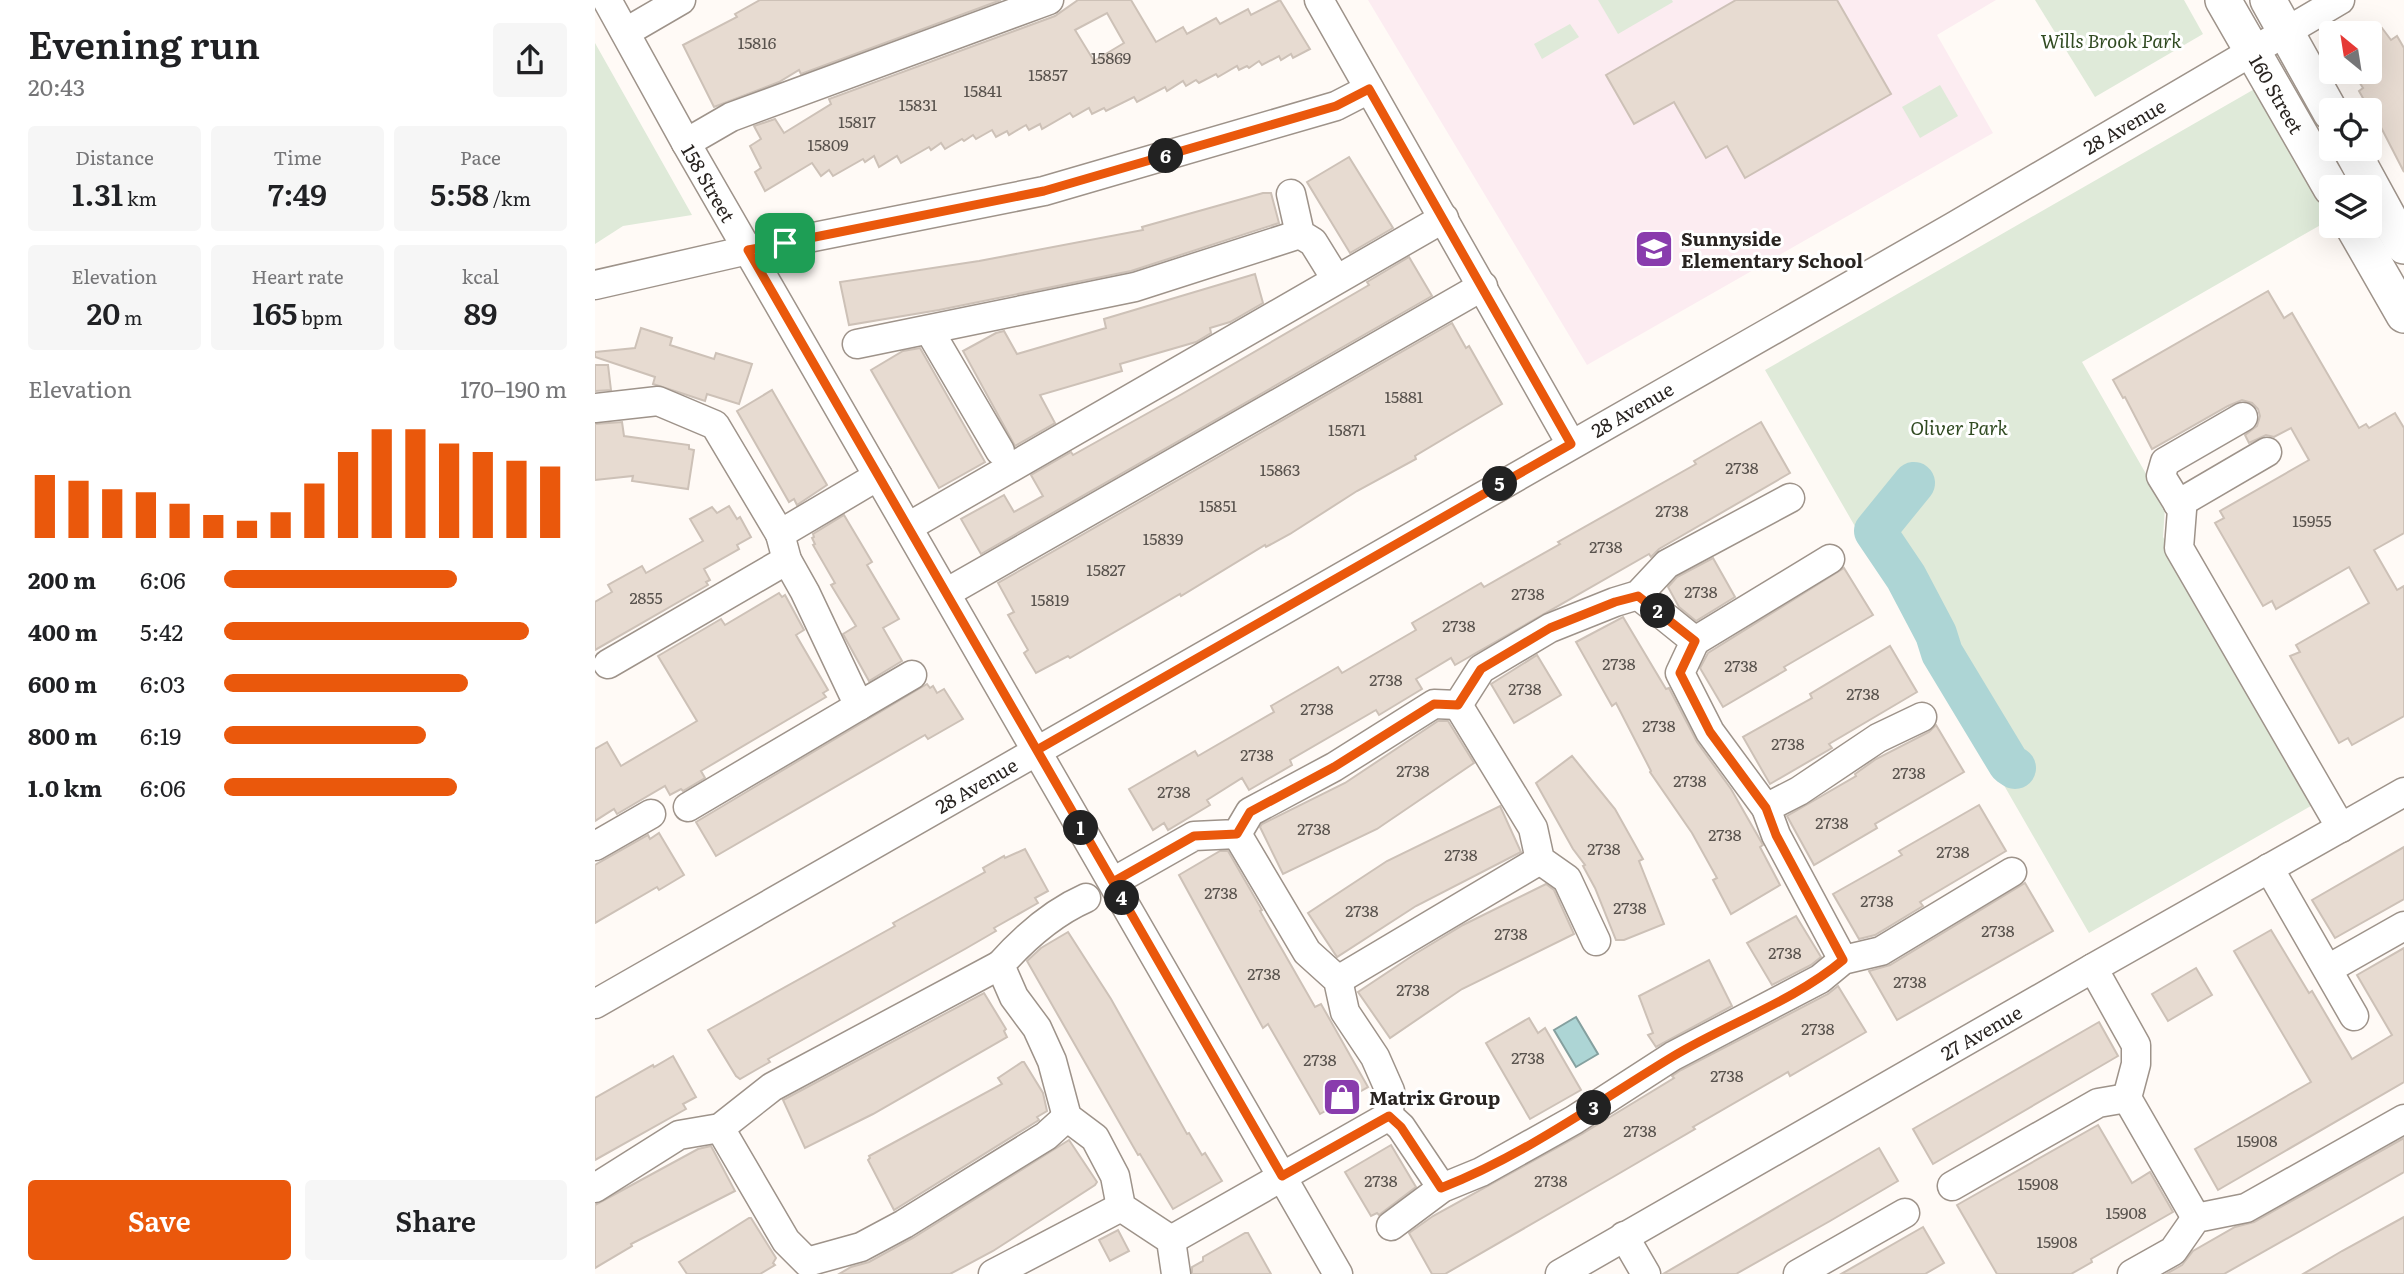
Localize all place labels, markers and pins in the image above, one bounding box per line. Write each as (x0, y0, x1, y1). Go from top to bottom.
pin: 6 (1149, 138, 1183, 174)
pin (755, 213, 815, 273)
place label: Sunnyside Elementary School (1681, 224, 1863, 274)
school or university icon: Sunnyside Elementary School (1633, 228, 1675, 270)
pin: 5 (1483, 466, 1517, 502)
pin: 2 (1641, 594, 1675, 628)
pin: 1 (1063, 810, 1099, 846)
pin: 4 (1105, 880, 1139, 916)
shop icon: Matrix Group (1321, 1076, 1363, 1118)
place label: Matrix Group (1369, 1083, 1500, 1111)
pin: 3 (1577, 1090, 1611, 1126)

